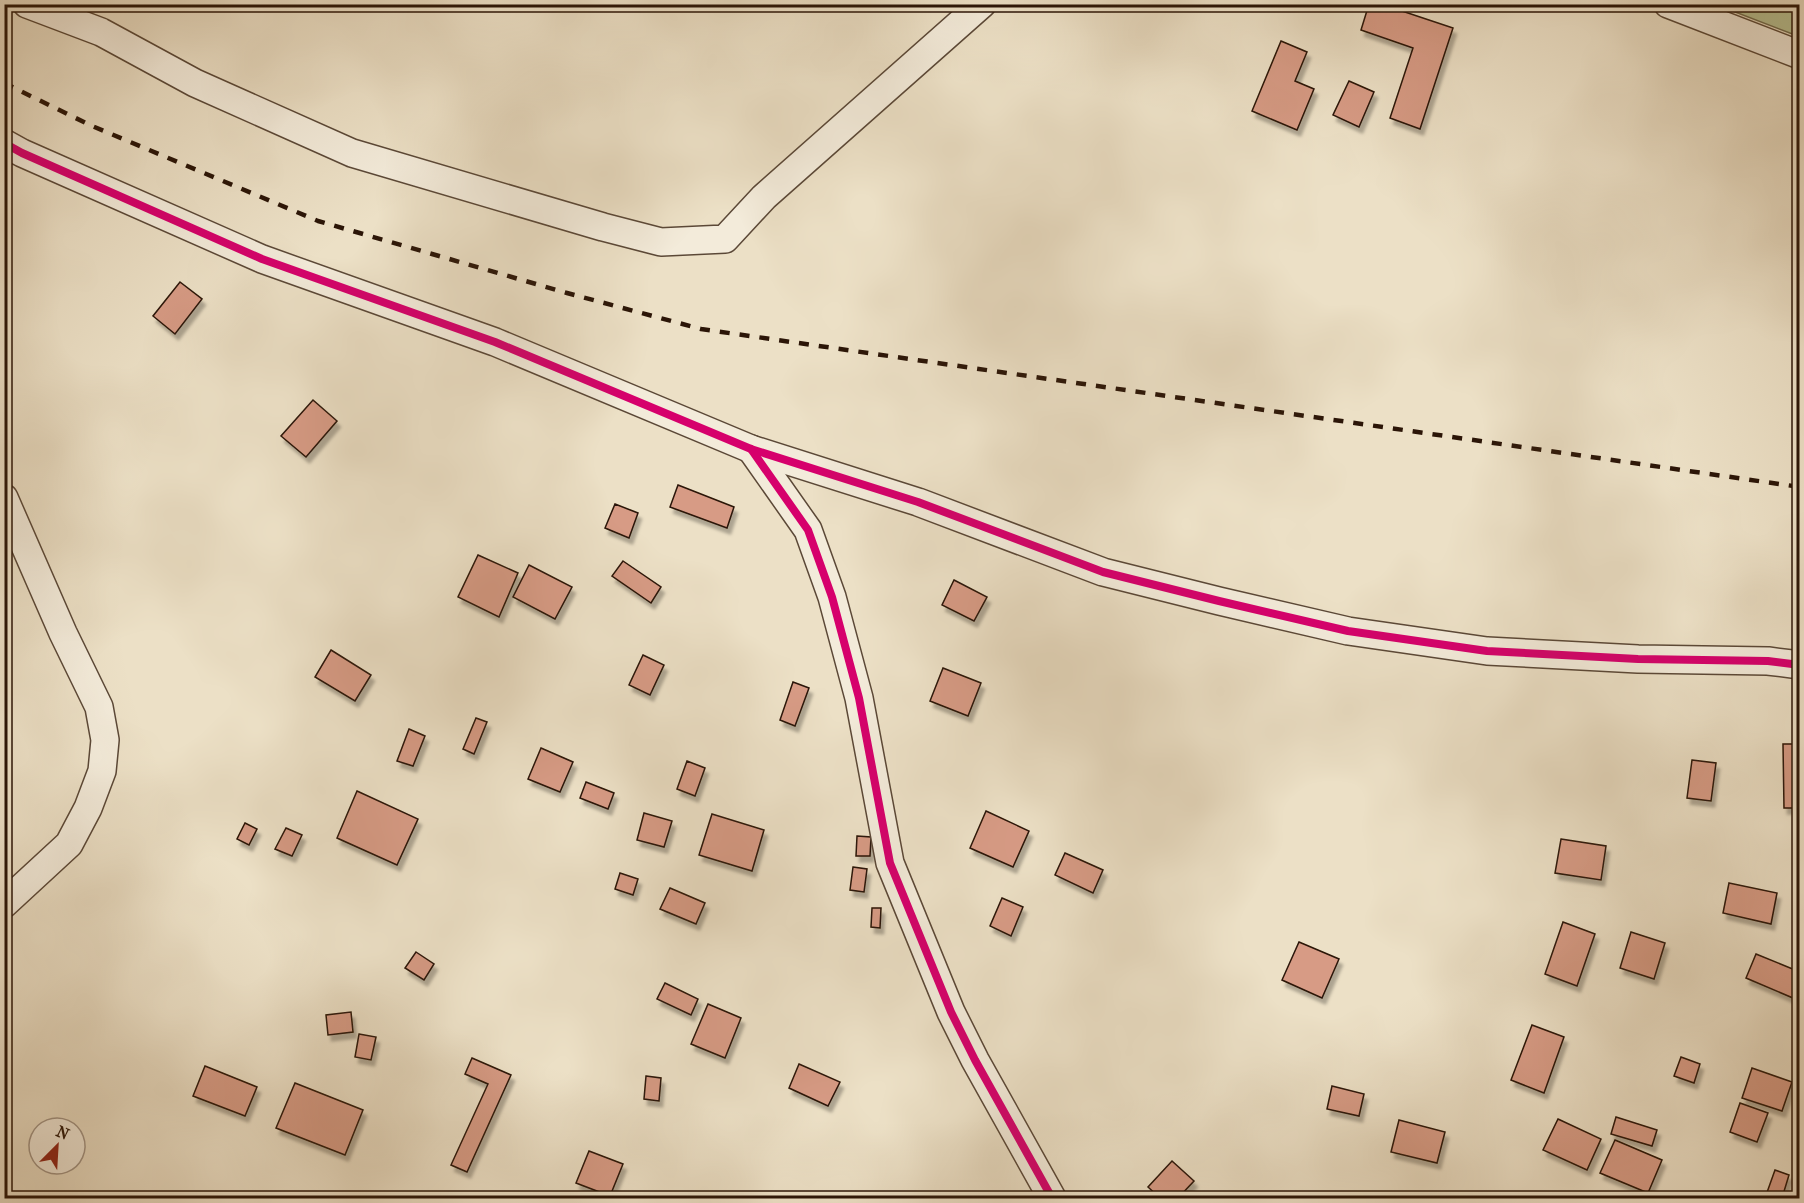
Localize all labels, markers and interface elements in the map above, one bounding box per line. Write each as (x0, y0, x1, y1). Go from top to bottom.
north arrow (27, 1116, 87, 1176)
text: N (53, 1122, 73, 1144)

